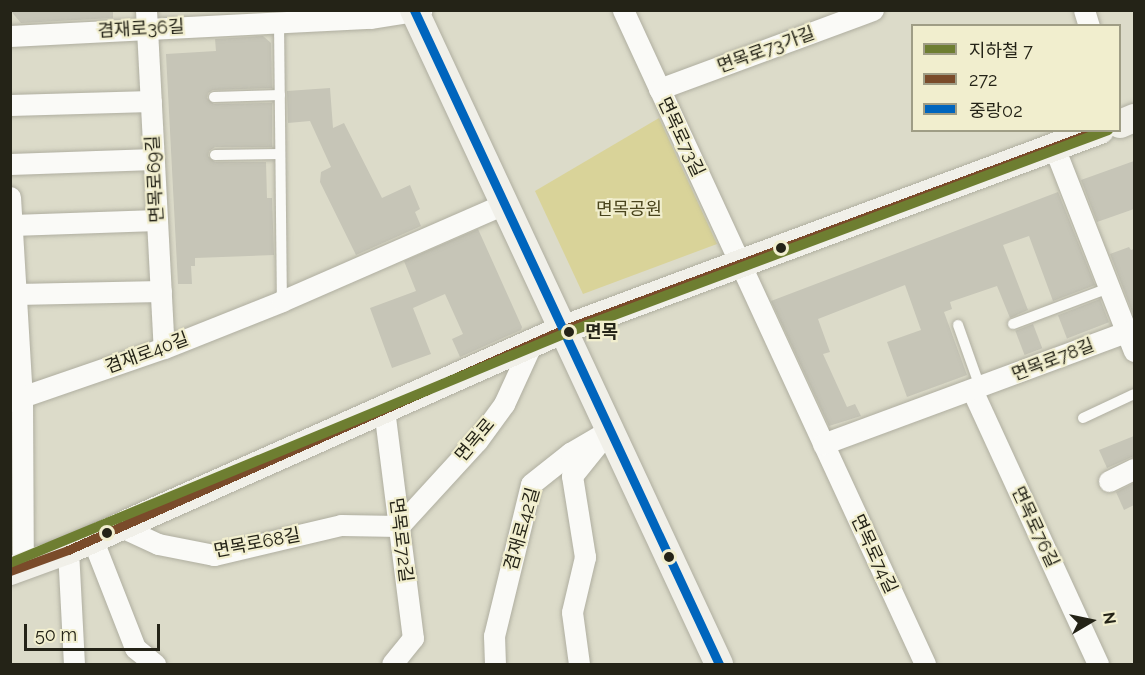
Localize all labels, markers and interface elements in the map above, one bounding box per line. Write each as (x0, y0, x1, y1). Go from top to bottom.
street label: 겸재로36길 (97, 16, 185, 42)
street label: 면목로73가길 (714, 22, 818, 78)
legend (911, 24, 1121, 132)
text: 지하철 7 (969, 40, 1033, 61)
text: 272 (969, 69, 997, 90)
street label: 면목로73길 (653, 94, 709, 180)
text: 중랑02 (969, 100, 1023, 121)
street label: 면목로69길 (142, 135, 168, 223)
park label: 면목공원 (596, 198, 662, 220)
unlabelled marker (775, 242, 787, 254)
marker: 면목 (558, 321, 580, 343)
place label: 면목 (585, 321, 618, 343)
street label: 겸재로40길 (102, 328, 192, 378)
street label: 면목로78길 (1009, 334, 1097, 386)
street label: 면목로 (451, 414, 499, 466)
street label: 면목로76길 (1007, 483, 1063, 571)
street label: 겸재로42길 (500, 485, 544, 573)
street label: 면목로72길 (385, 496, 417, 584)
street label: 면목로74길 (846, 511, 902, 597)
street label: 면목로68길 (212, 524, 302, 562)
unlabelled marker (101, 527, 113, 539)
unlabelled marker (663, 551, 675, 563)
north arrow (1061, 591, 1121, 651)
text: N (1099, 611, 1120, 626)
scale bar (27, 612, 164, 650)
text: 50 m (35, 624, 77, 645)

